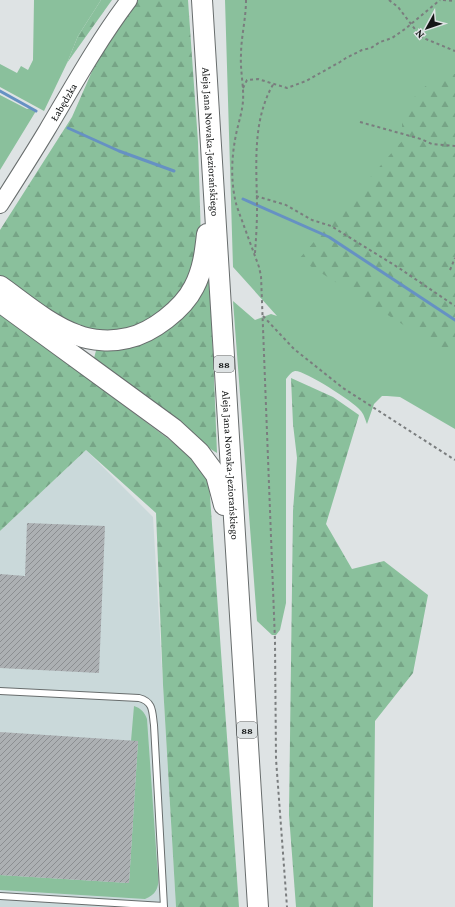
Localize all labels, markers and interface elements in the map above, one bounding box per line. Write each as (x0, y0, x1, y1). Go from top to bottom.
north arrow (407, 8, 447, 48)
text: N (412, 27, 426, 41)
street label: Aleja Jana Nowaka-Jeziorańskiego (200, 67, 221, 217)
street label: Łabędzka (48, 81, 79, 123)
road number: 88 (214, 356, 234, 372)
street label: Aleja Jana Nowaka-Jeziorańskiego (220, 390, 241, 541)
road number: 88 (237, 722, 257, 738)

